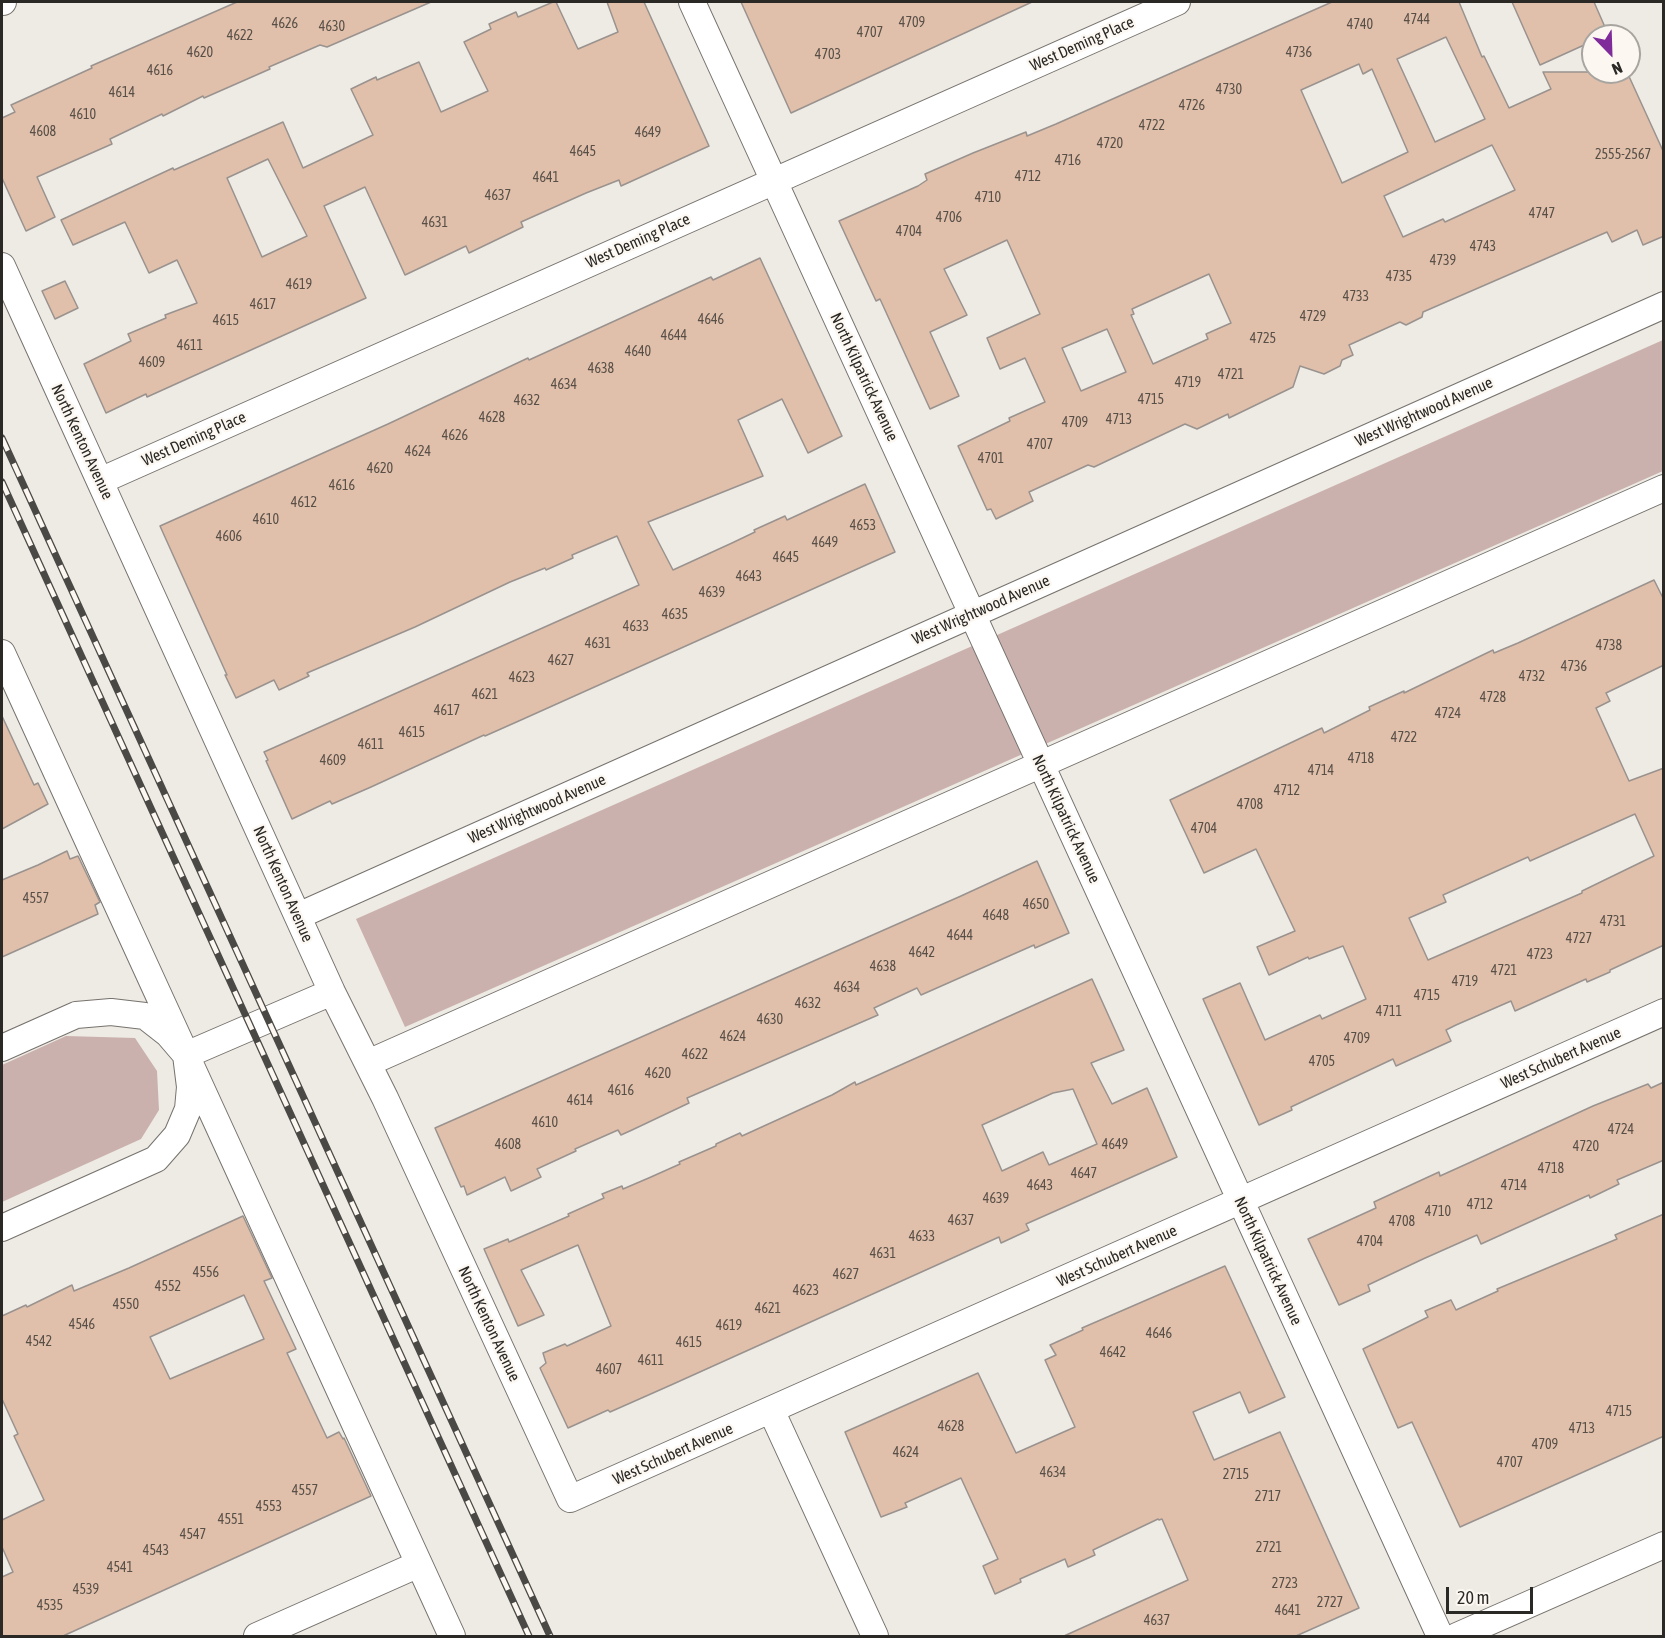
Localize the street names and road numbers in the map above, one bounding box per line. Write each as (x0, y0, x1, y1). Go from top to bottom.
street label: West Deming Place (1027, 12, 1137, 76)
street label: West Deming Place (583, 209, 693, 273)
street label: North Kilpatrick Avenue (826, 310, 902, 444)
street label: West Wrightwood Avenue (1352, 373, 1496, 451)
street label: North Kenton Avenue (47, 381, 117, 503)
street label: West Deming Place (139, 407, 249, 471)
street label: West Wrightwood Avenue (909, 571, 1053, 649)
street label: North Kilpatrick Avenue (1028, 752, 1104, 886)
street label: West Wrightwood Avenue (465, 770, 609, 848)
street label: North Kenton Avenue (249, 823, 317, 945)
street label: West Schubert Avenue (1498, 1023, 1624, 1093)
street label: North Kilpatrick Avenue (1230, 1194, 1306, 1328)
street label: West Schubert Avenue (1054, 1221, 1180, 1291)
street label: North Kenton Avenue (454, 1263, 524, 1385)
street label: West Schubert Avenue (610, 1419, 736, 1489)

